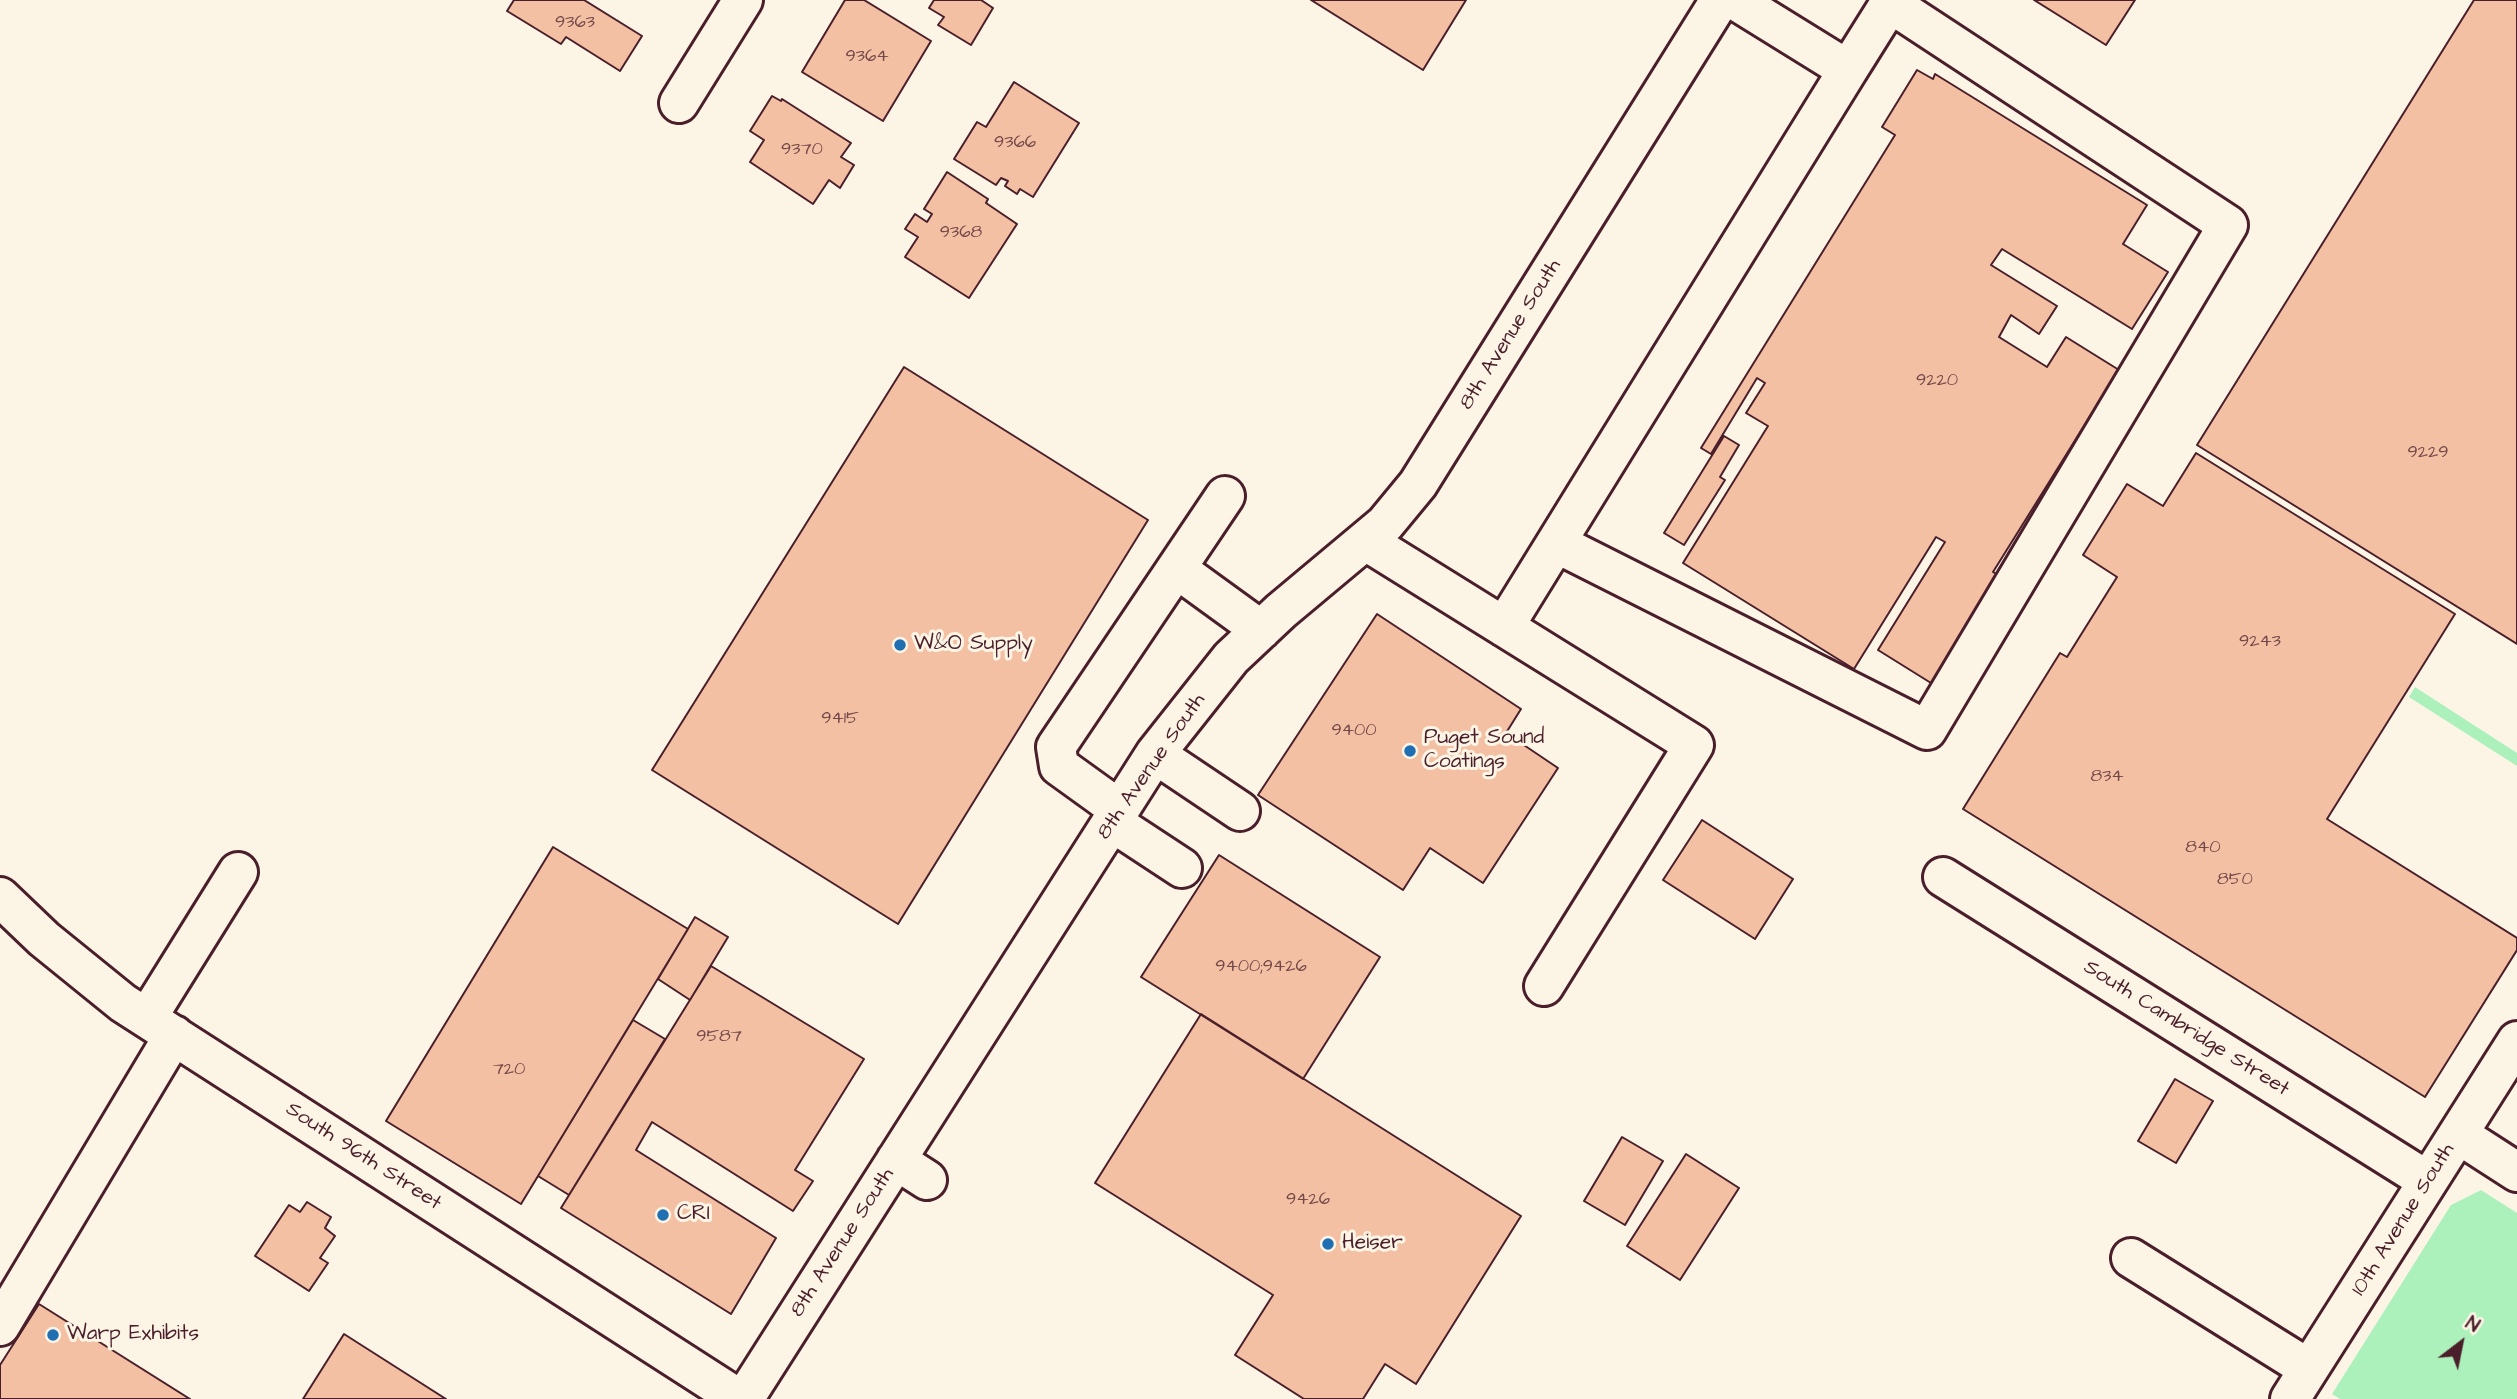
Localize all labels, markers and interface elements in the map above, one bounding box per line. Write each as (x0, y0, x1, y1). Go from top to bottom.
house number: 9363 (555, 12, 595, 34)
house number: 9364 (846, 46, 888, 68)
house number: 9366 (994, 132, 1036, 154)
house number: 9370 (781, 139, 823, 161)
house number: 9368 (940, 222, 982, 244)
street label: 8th Avenue South (1455, 255, 1567, 415)
house number: 9220 (1916, 370, 1958, 392)
house number: 9229 (2407, 442, 2449, 464)
house number: 9243 (2239, 631, 2281, 653)
place label: W&O Supply (914, 632, 1033, 658)
marker: W&O Supply (892, 637, 908, 653)
street label: 8th Avenue South (1092, 689, 1212, 845)
house number: 9415 (821, 708, 859, 730)
house number: 9400 (1331, 720, 1377, 742)
place label: Puget Sound Coatings (1424, 726, 1544, 776)
marker: Puget Sound Coatings (1402, 743, 1418, 759)
house number: 834 (2090, 766, 2124, 788)
house number: 840 (2185, 837, 2221, 859)
house number: 850 (2217, 869, 2253, 891)
street label: South Cambridge Street (2078, 955, 2294, 1103)
house number: 9400;9426 (1215, 956, 1307, 978)
house number: 9587 (696, 1026, 742, 1048)
house number: 720 (493, 1059, 525, 1081)
street label: South 96th Street (280, 1097, 446, 1217)
street label: 10th Avenue South (2347, 1139, 2461, 1301)
street label: 8th Avenue South (785, 1164, 901, 1322)
house number: 9426 (1286, 1189, 1330, 1211)
place label: CRI (677, 1202, 710, 1228)
marker: CRI (655, 1207, 671, 1223)
place label: Heiser (1342, 1231, 1403, 1257)
marker: Heiser (1320, 1236, 1336, 1252)
north arrow (2426, 1308, 2496, 1378)
text: N (2460, 1310, 2485, 1339)
place label: Warp Exhibits (67, 1322, 199, 1348)
marker: Warp Exhibits (45, 1327, 61, 1343)

